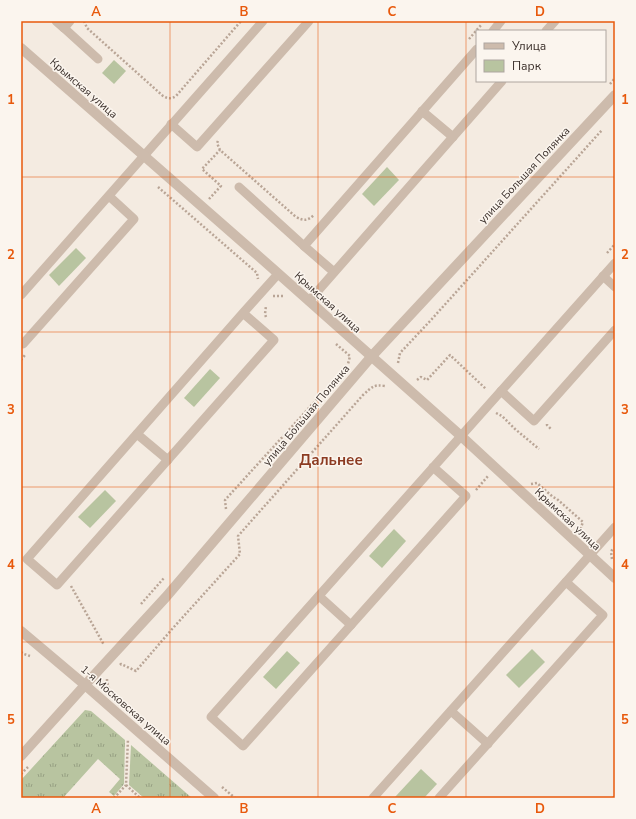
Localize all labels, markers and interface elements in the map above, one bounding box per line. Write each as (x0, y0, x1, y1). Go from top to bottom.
text: A (91, 3, 101, 21)
text: B (240, 3, 249, 21)
text: C (388, 3, 397, 21)
text: D (535, 3, 545, 21)
legend (476, 30, 606, 82)
text: Улица (511, 38, 546, 54)
street label: Крымская улица (47, 55, 121, 122)
text: Парк (512, 58, 542, 74)
text: 1 (7, 91, 15, 109)
text: 1 (621, 91, 629, 109)
street label: улица Большая Полянка (475, 124, 573, 227)
text: 2 (7, 246, 15, 264)
text: 2 (621, 246, 629, 264)
street label: Крымская улица (291, 268, 364, 336)
street label: улица Большая Полянка (260, 362, 353, 469)
text: 3 (7, 401, 15, 419)
text: 3 (621, 401, 629, 419)
district label: Дальнее (299, 450, 363, 470)
street label: Крымская улица (531, 485, 604, 554)
text: 4 (7, 556, 15, 574)
text: 4 (621, 556, 629, 574)
street label: 1-я Московская улица (77, 662, 174, 749)
text: 5 (7, 711, 15, 729)
text: 5 (621, 711, 629, 729)
text: A (91, 800, 101, 818)
text: B (240, 800, 249, 818)
text: C (388, 800, 397, 818)
text: D (535, 800, 545, 818)

